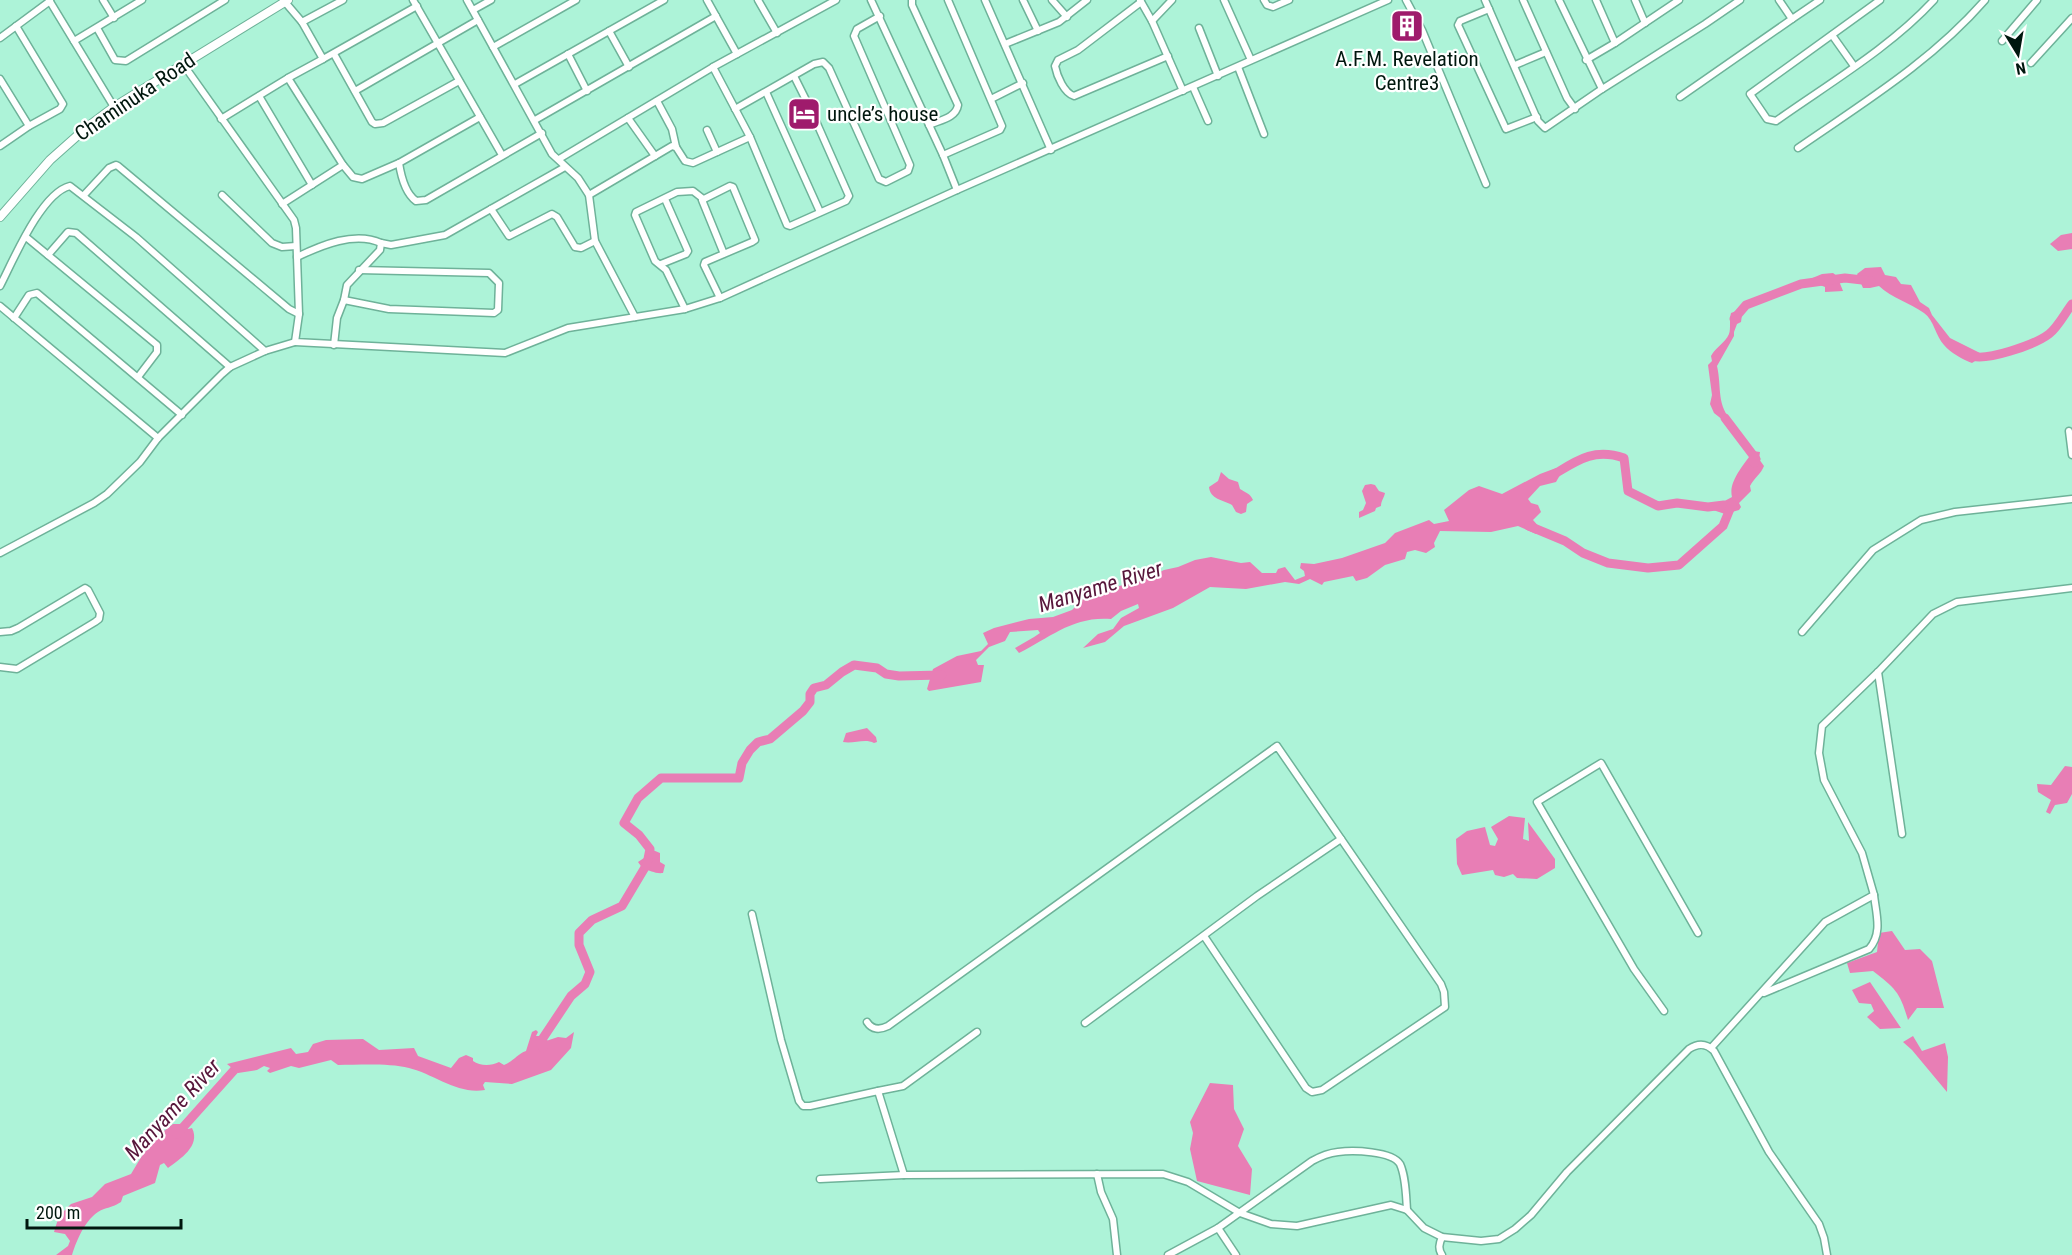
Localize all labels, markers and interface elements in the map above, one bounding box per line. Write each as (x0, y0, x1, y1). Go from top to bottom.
building icon: A.F.M. Revelation Centre3 (1389, 8, 1425, 44)
north arrow (1988, 24, 2048, 84)
place label: A.F.M. Revelation Centre3 (1335, 47, 1479, 95)
street label: Chaminuka Road (70, 48, 200, 146)
text: N (2014, 58, 2027, 78)
hotel icon: uncle’s house (786, 96, 822, 132)
place label: uncle’s house (827, 102, 939, 126)
water label: Manyame River (1035, 556, 1166, 617)
water label: Manyame River (119, 1053, 226, 1165)
scale bar (27, 1192, 182, 1230)
text: 200 m (36, 1202, 80, 1223)

